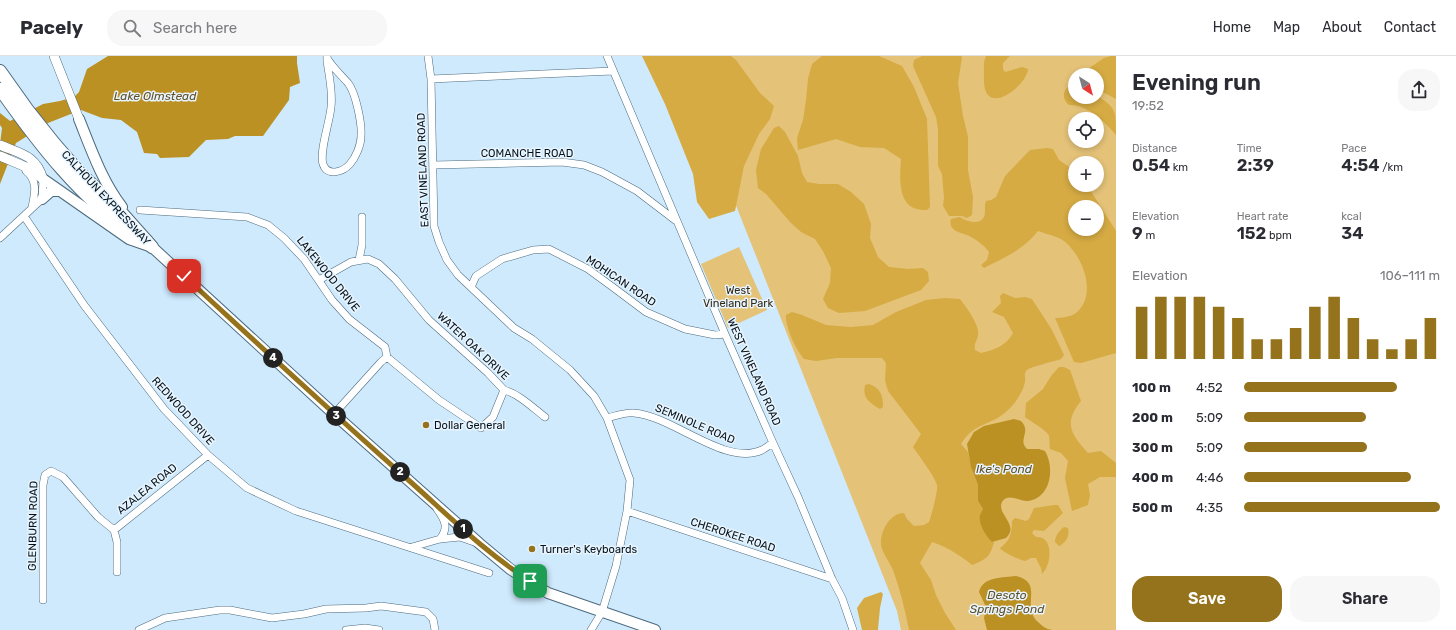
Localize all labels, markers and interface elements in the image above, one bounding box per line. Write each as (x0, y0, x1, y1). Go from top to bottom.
search box (107, 10, 387, 46)
text: Pacely (20, 16, 83, 39)
icon: search (121, 17, 143, 39)
text: Search here (153, 19, 237, 37)
text: Home (1213, 19, 1251, 36)
text: Map (1273, 19, 1300, 36)
text: About (1322, 19, 1362, 36)
text: Contact (1384, 19, 1436, 36)
north arrow (1068, 68, 1104, 104)
map controls (1068, 68, 1104, 236)
text: Evening run (1132, 69, 1261, 96)
button: share (1398, 69, 1440, 111)
water label: Lake Olmstead (114, 89, 197, 103)
text: 19:52 (1132, 98, 1164, 113)
street label: EAST VINELAND ROAD (415, 112, 431, 228)
button: locate (1068, 112, 1104, 148)
text: Distance (1132, 142, 1177, 155)
text: Time (1237, 142, 1262, 155)
text: Pace (1341, 142, 1367, 155)
street label: COMANCHE ROAD (481, 147, 573, 160)
street label: CALHOUN EXPRESSWAY (59, 148, 153, 248)
text: 0.54 (1132, 155, 1170, 175)
text: 2:39 (1237, 155, 1274, 175)
text: 4:54 (1341, 155, 1380, 175)
button: + (1068, 156, 1104, 192)
text: km (1170, 161, 1188, 174)
text: /km (1380, 161, 1403, 174)
button: − (1068, 200, 1104, 236)
text: Elevation (1132, 210, 1179, 223)
text: Heart rate (1237, 210, 1289, 223)
text: kcal (1341, 210, 1362, 223)
text: 9 (1132, 223, 1143, 243)
text: 152 (1237, 223, 1266, 243)
text: 34 (1341, 223, 1364, 243)
text: m (1143, 229, 1155, 242)
text: bpm (1266, 229, 1292, 242)
street label: LAKEWOOD DRIVE (294, 234, 362, 314)
street label: MOHICAN ROAD (584, 253, 658, 309)
pin (167, 259, 201, 293)
icon: check (173, 265, 195, 287)
text: Elevation (1132, 268, 1188, 283)
text: 106–111 m (1380, 268, 1440, 283)
park label: West Vineland Park (703, 284, 773, 310)
street label: WATER OAK DRIVE (434, 309, 512, 383)
street label: WEST VINELAND ROAD (724, 316, 784, 428)
pin: 4 (263, 348, 283, 368)
text: 4 (269, 351, 277, 364)
street label: REDWOOD DRIVE (149, 374, 217, 448)
text: 100 m (1132, 380, 1171, 395)
text: 4:52 (1196, 380, 1223, 395)
street label: SEMINOLE ROAD (653, 401, 737, 447)
pin: 3 (326, 406, 346, 426)
text: 3 (332, 409, 340, 422)
text: 200 m (1132, 410, 1173, 425)
text: 5:09 (1196, 410, 1223, 425)
place label: Dollar General (434, 419, 505, 432)
marker: Dollar General (421, 420, 431, 430)
text: 300 m (1132, 440, 1173, 455)
text: 5:09 (1196, 440, 1223, 455)
street label: AZALEA ROAD (114, 461, 180, 517)
pin: 2 (390, 462, 410, 482)
water label: Ike's Pond (976, 462, 1033, 476)
text: 2 (396, 465, 404, 478)
text: 400 m (1132, 470, 1173, 485)
text: 4:46 (1196, 470, 1223, 485)
street label: GLENBURN ROAD (26, 481, 40, 571)
text: 500 m (1132, 500, 1173, 515)
text: 4:35 (1196, 500, 1223, 515)
street label: CHEROKEE ROAD (689, 515, 777, 555)
pin: 1 (453, 519, 473, 539)
text: 1 (460, 522, 466, 535)
place label: Turner's Keyboards (540, 543, 638, 556)
marker: Turner's Keyboards (527, 544, 537, 554)
pin (513, 564, 547, 598)
icon: arrive (519, 570, 541, 592)
button: Save (1132, 576, 1282, 622)
button: Share (1290, 576, 1440, 622)
water label: Desoto Springs Pond (970, 588, 1045, 616)

